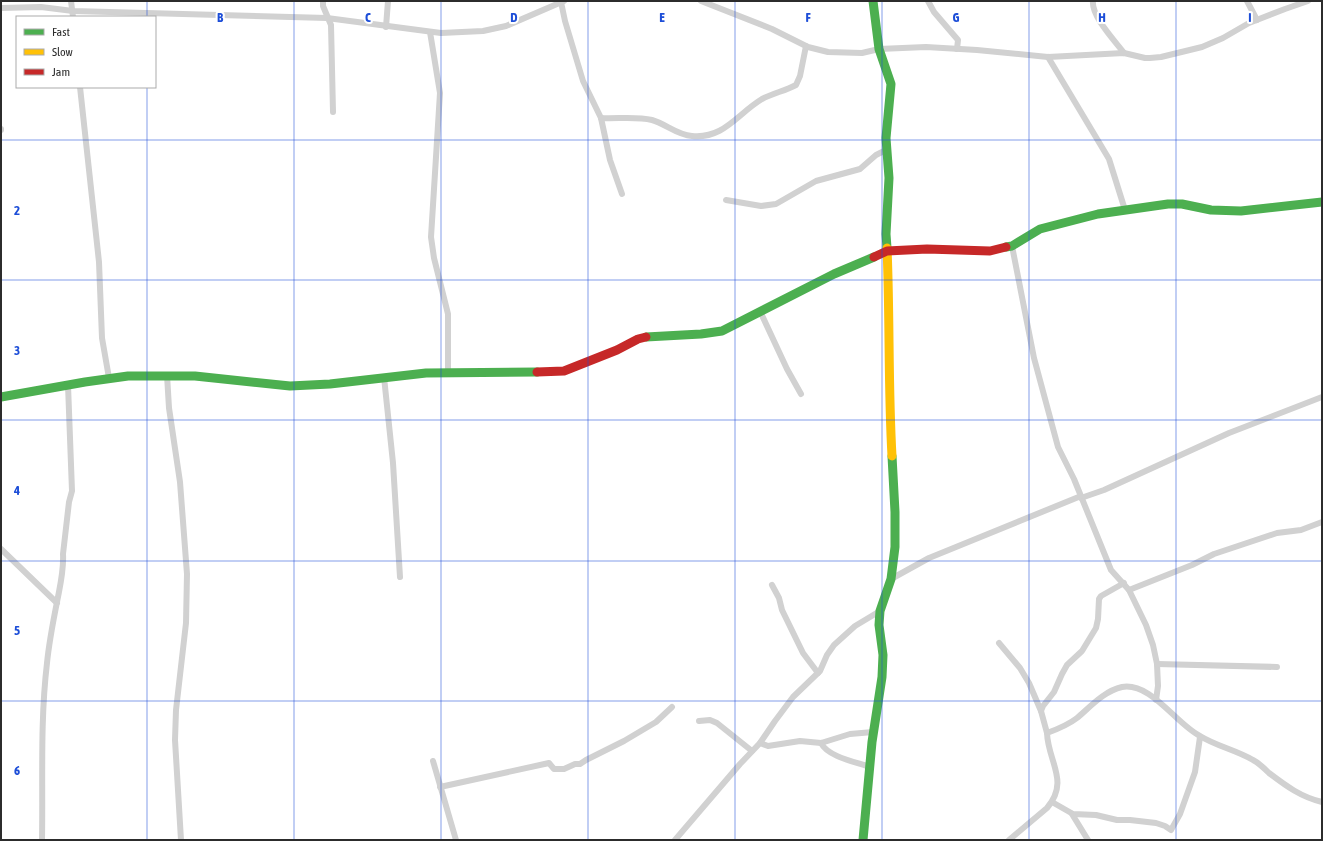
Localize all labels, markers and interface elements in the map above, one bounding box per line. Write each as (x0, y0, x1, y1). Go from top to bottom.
text: B (217, 10, 224, 25)
text: C (365, 10, 371, 25)
text: D (510, 10, 518, 25)
text: E (659, 10, 665, 25)
text: F (805, 10, 811, 25)
text: G (953, 10, 960, 25)
text: H (1098, 10, 1106, 25)
text: I (1248, 10, 1252, 25)
legend (16, 16, 156, 88)
text: Fast (52, 25, 70, 39)
text: Slow (52, 45, 73, 59)
text: Jam (52, 65, 70, 79)
text: 2 (14, 203, 20, 218)
text: 3 (14, 343, 20, 358)
text: 4 (13, 483, 20, 498)
text: 5 (14, 623, 20, 638)
text: 6 (14, 763, 20, 778)

